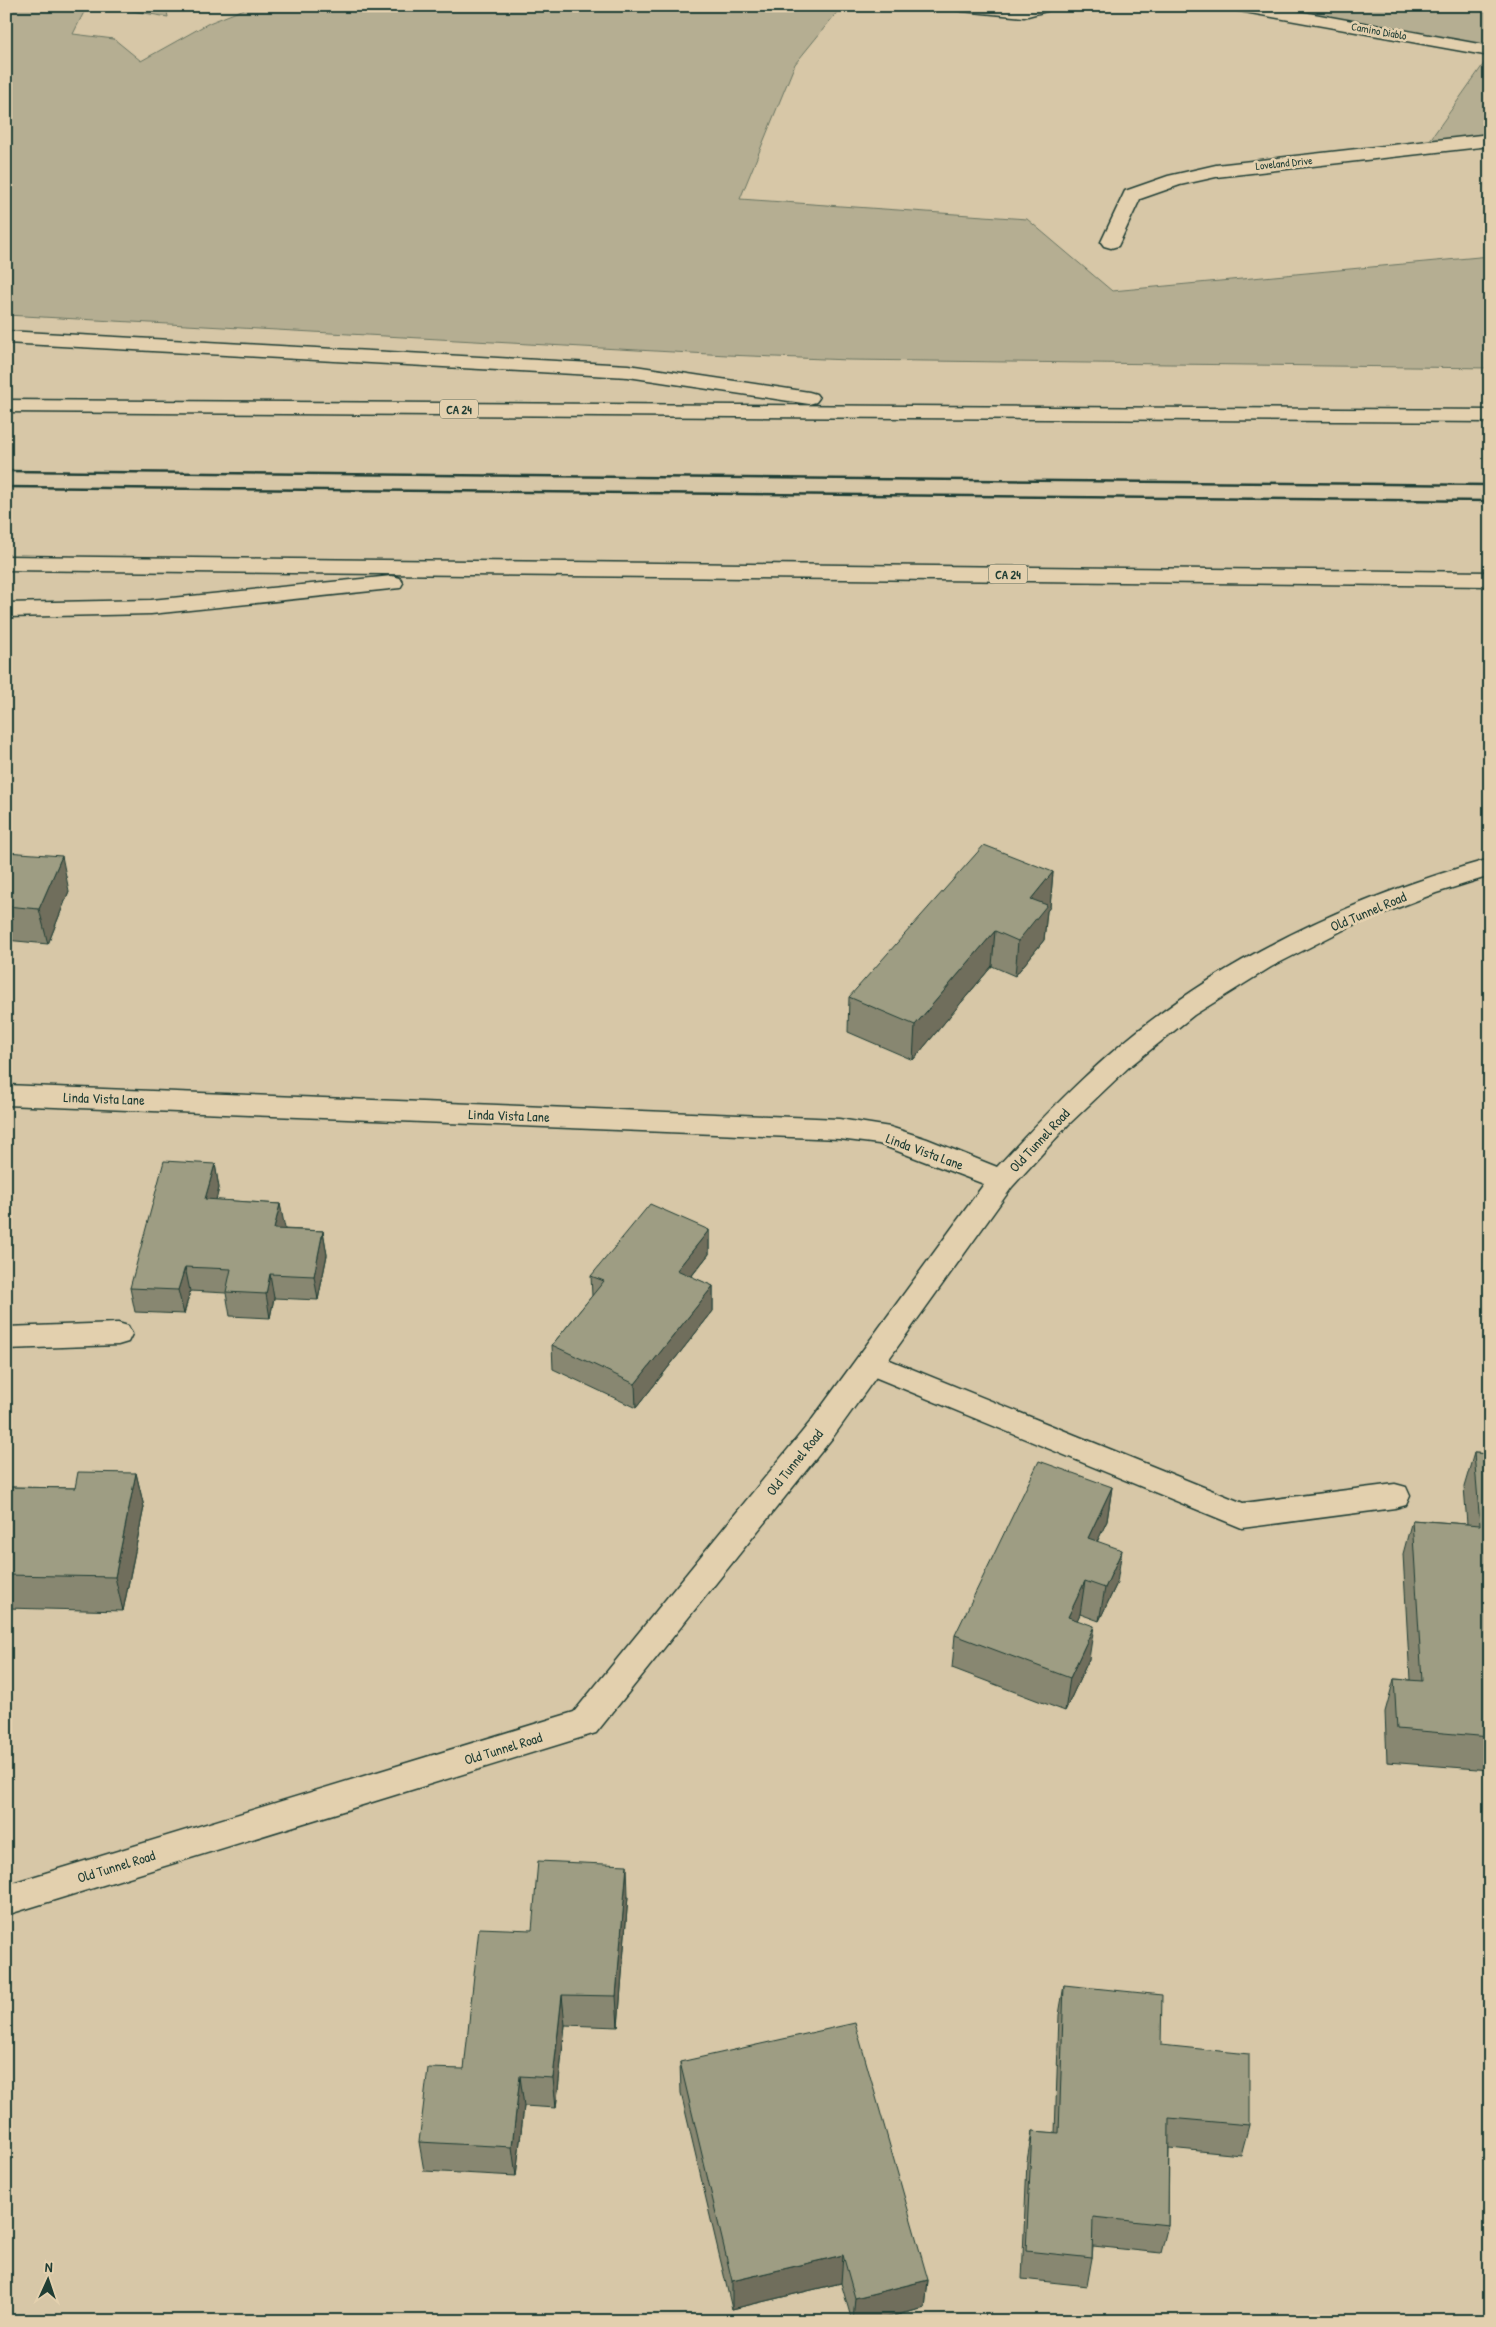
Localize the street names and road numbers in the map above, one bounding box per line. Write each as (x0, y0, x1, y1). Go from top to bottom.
street label: Camino Diablo (1350, 19, 1408, 43)
street label: Loveland Drive (1255, 153, 1314, 173)
road number: CA 24 (440, 399, 478, 418)
road number: CA 24 (989, 564, 1027, 584)
street label: Old Tunnel Road (1327, 886, 1409, 935)
street label: Linda Vista Lane (63, 1087, 145, 1109)
street label: Linda Vista Lane (468, 1104, 550, 1126)
street label: Old Tunnel Road (1005, 1104, 1074, 1176)
street label: Linda Vista Lane (884, 1128, 967, 1174)
street label: Old Tunnel Road (761, 1424, 827, 1499)
street label: Old Tunnel Road (462, 1727, 545, 1769)
street label: Old Tunnel Road (75, 1845, 158, 1887)

